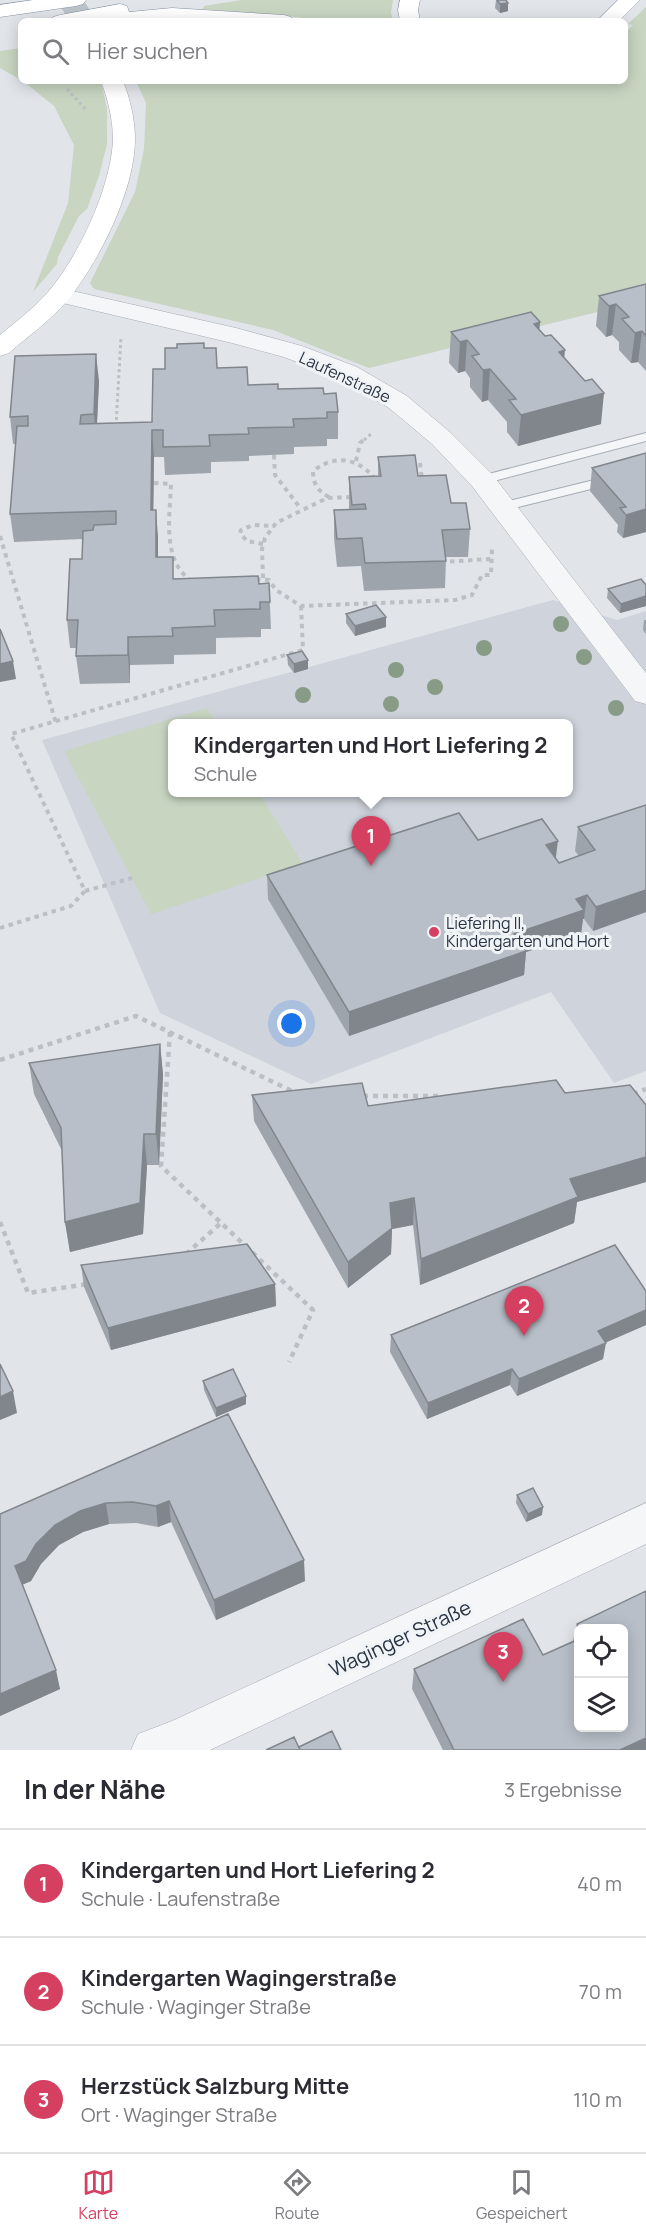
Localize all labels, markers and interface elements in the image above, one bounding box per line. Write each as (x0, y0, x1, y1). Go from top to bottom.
search box (18, 18, 628, 84)
icon: search (39, 35, 72, 68)
text: Hier suchen (87, 36, 208, 66)
street label: Laufenstraße (296, 346, 394, 408)
popup (168, 719, 573, 797)
text: Kindergarten und Hort Liefering 2 (194, 730, 547, 760)
text: Schule (194, 760, 257, 787)
pin: 1 (352, 816, 391, 866)
place label: Liefering II, Kindergarten und Hort (446, 912, 609, 952)
marker: Liefering II, Kindergarten und Hort (427, 925, 441, 939)
your location (277, 1009, 306, 1038)
pin: 2 (504, 1286, 544, 1336)
street label: Waginger Straße (325, 1593, 475, 1683)
map controls (574, 1624, 628, 1732)
button: locate (574, 1624, 628, 1678)
pin: 3 (484, 1632, 522, 1682)
button: layers (574, 1678, 628, 1732)
text: In der Nähe (24, 1771, 166, 1807)
text: 3 Ergebnisse (504, 1776, 622, 1803)
text: Kindergarten und Hort Liefering 2 (81, 1855, 435, 1885)
text: 1 (39, 1870, 48, 1897)
text: 40 m (577, 1870, 622, 1897)
text: Schule · Laufenstraße (81, 1885, 280, 1912)
text: Kindergarten Wagingerstraße (81, 1963, 397, 1993)
text: 2 (38, 1978, 49, 2005)
text: 70 m (579, 1978, 622, 2005)
text: Schule · Waginger Straße (81, 1993, 311, 2020)
text: Herzstück Salzburg Mitte (81, 2071, 349, 2101)
text: 3 (38, 2086, 49, 2113)
text: 110 m (573, 2086, 622, 2113)
text: Ort · Waginger Straße (81, 2101, 277, 2128)
tab: Karte (78, 2166, 118, 2224)
tab: Route (275, 2166, 319, 2224)
tab: Gespeichert (476, 2166, 568, 2224)

